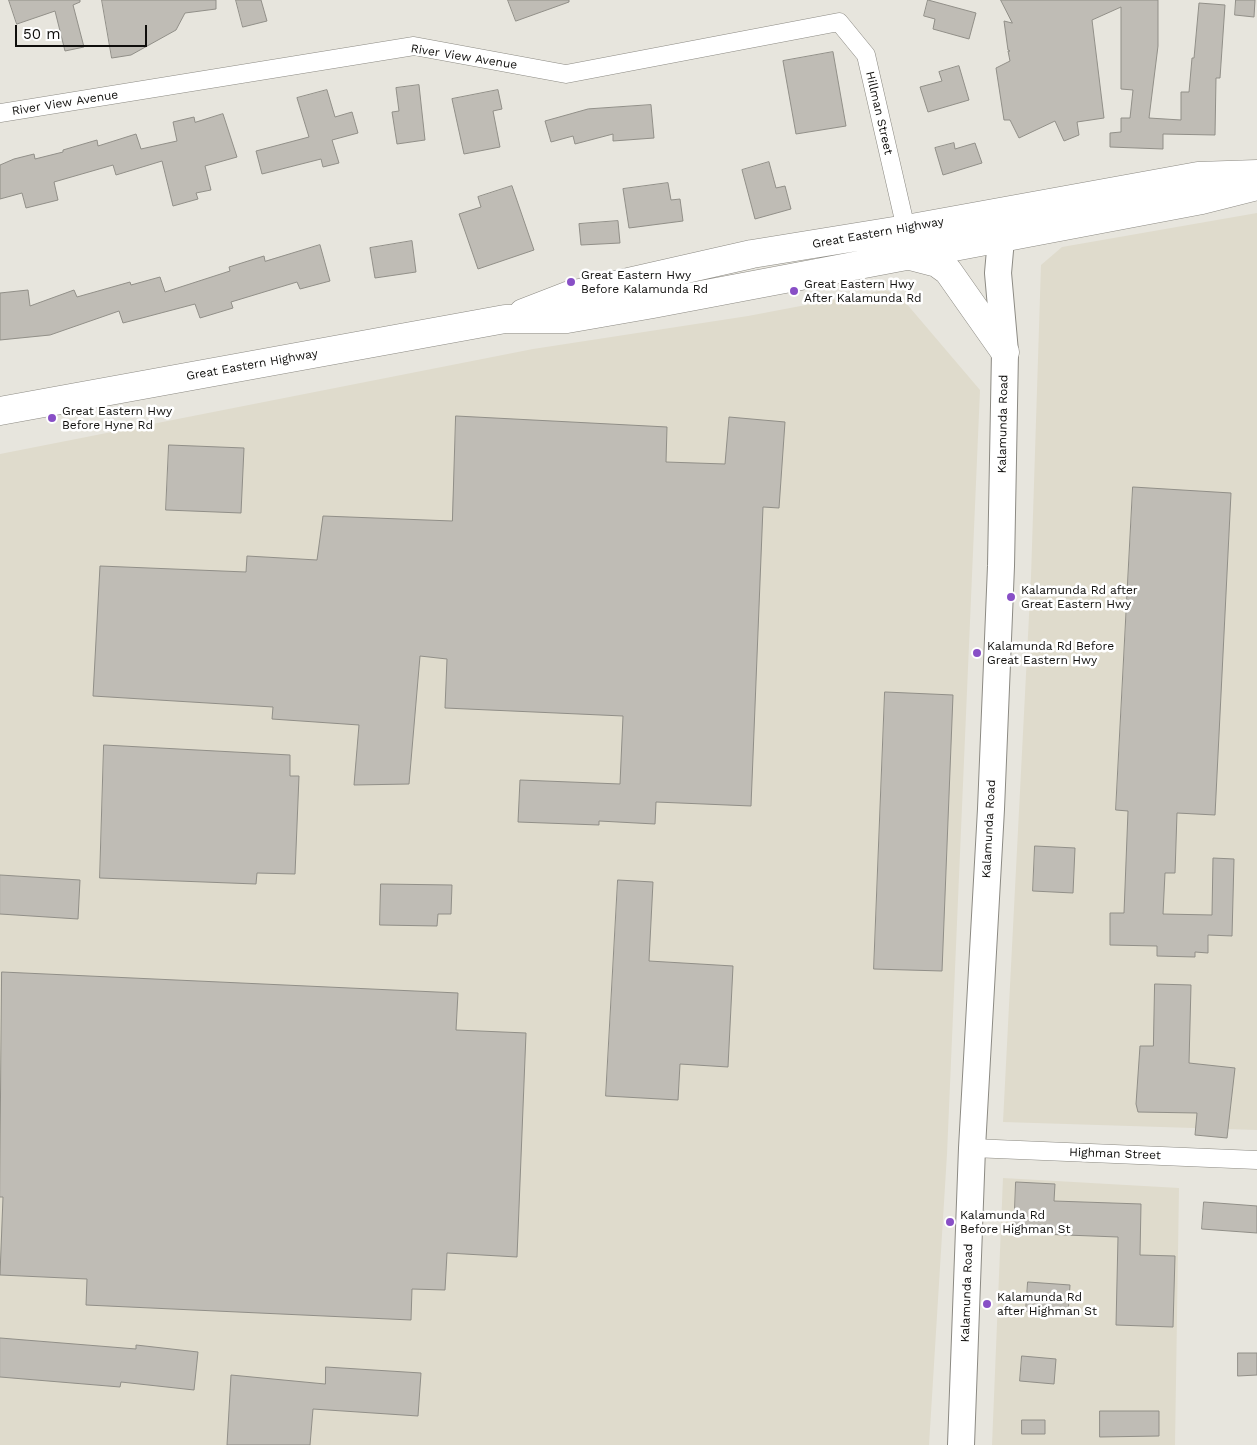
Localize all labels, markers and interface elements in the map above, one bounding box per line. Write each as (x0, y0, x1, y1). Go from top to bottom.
scale bar (18, 15, 150, 47)
text: 50 m (23, 25, 60, 43)
street label: River View Avenue (410, 41, 518, 73)
street label: Hillman Street (862, 70, 896, 156)
street label: River View Avenue (11, 87, 119, 119)
street label: Great Eastern Highway (811, 214, 945, 252)
place label: Great Eastern Hwy Before Kalamunda Rd (581, 268, 708, 296)
marker: Great Eastern Hwy Before Kalamunda Rd (565, 276, 577, 288)
place label: Great Eastern Hwy After Kalamunda Rd (804, 277, 922, 305)
marker: Great Eastern Hwy After Kalamunda Rd (788, 285, 800, 297)
street label: Great Eastern Highway (185, 346, 319, 384)
street label: Kalamunda Road (995, 374, 1011, 474)
place label: Great Eastern Hwy Before Hyne Rd (62, 404, 172, 432)
marker: Great Eastern Hwy Before Hyne Rd (46, 412, 58, 424)
place label: Kalamunda Rd after Great Eastern Hwy (1021, 583, 1138, 611)
marker: Kalamunda Rd after Great Eastern Hwy (1005, 591, 1017, 603)
place label: Kalamunda Rd Before Great Eastern Hwy (987, 639, 1114, 667)
marker: Kalamunda Rd Before Great Eastern Hwy (971, 647, 983, 659)
street label: Kalamunda Road (979, 779, 999, 879)
street label: Highman Street (1069, 1145, 1161, 1163)
place label: Kalamunda Rd Before Highman St (960, 1208, 1070, 1236)
marker: Kalamunda Rd Before Highman St (944, 1216, 956, 1228)
street label: Kalamunda Road (958, 1243, 976, 1343)
place label: Kalamunda Rd after Highman St (997, 1290, 1097, 1318)
marker: Kalamunda Rd after Highman St (981, 1298, 993, 1310)

